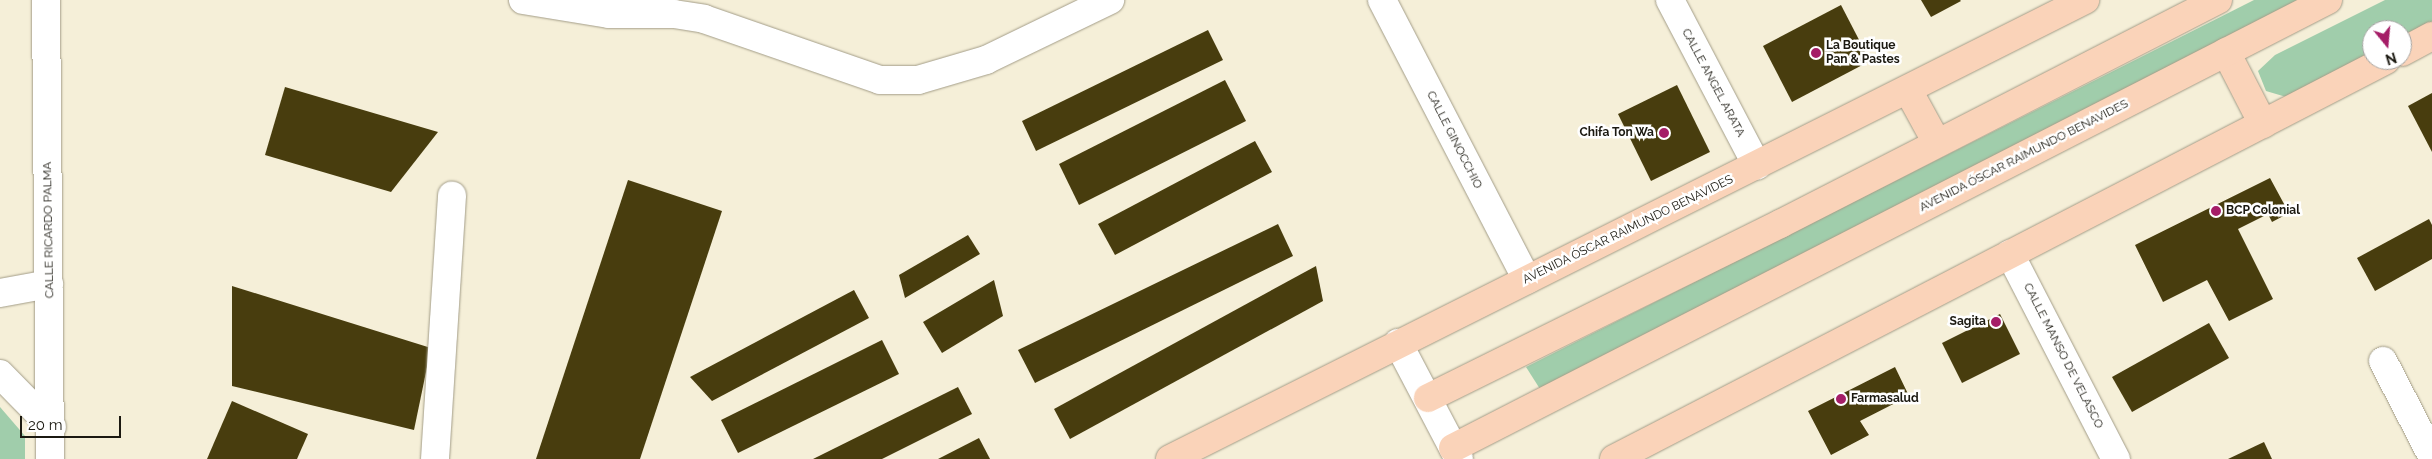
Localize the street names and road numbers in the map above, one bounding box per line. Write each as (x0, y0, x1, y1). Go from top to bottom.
street label: CALLE ANGEL ARATA (1678, 26, 1748, 140)
street label: CALLE GINOCCHIO (1423, 89, 1485, 191)
street label: AVENIDA ÓSCAR RAIMUNDO BENAVIDES (1917, 97, 2131, 215)
street label: CALLE RICARDO PALMA (41, 162, 57, 298)
street label: AVENIDA ÓSCAR RAIMUNDO BENAVIDES (1520, 173, 1736, 287)
street label: CALLE MANSO DE VELASCO (2020, 281, 2106, 431)

